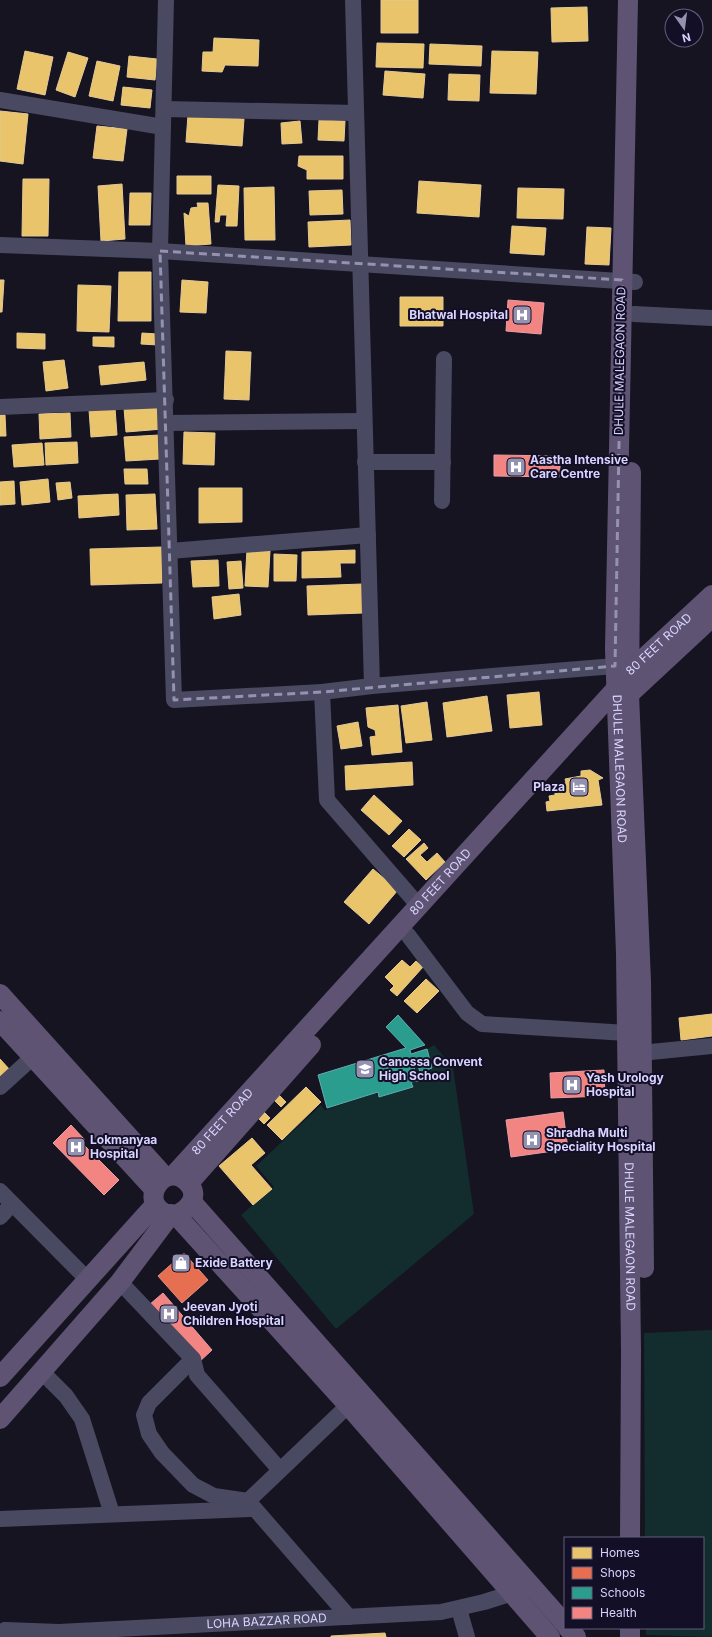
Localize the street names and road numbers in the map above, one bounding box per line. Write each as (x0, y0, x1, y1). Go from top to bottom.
street label: DHULE MALEGAON ROAD (611, 287, 628, 435)
street label: 80 FEET ROAD (622, 610, 695, 678)
street label: DHULE MALEGAON ROAD (610, 694, 630, 843)
street label: 80 FEET ROAD (406, 845, 474, 918)
street label: 80 FEET ROAD (188, 1085, 256, 1158)
street label: DHULE MALEGAON ROAD (622, 1162, 639, 1311)
street label: LOHA BAZZAR ROAD (206, 1610, 327, 1631)

